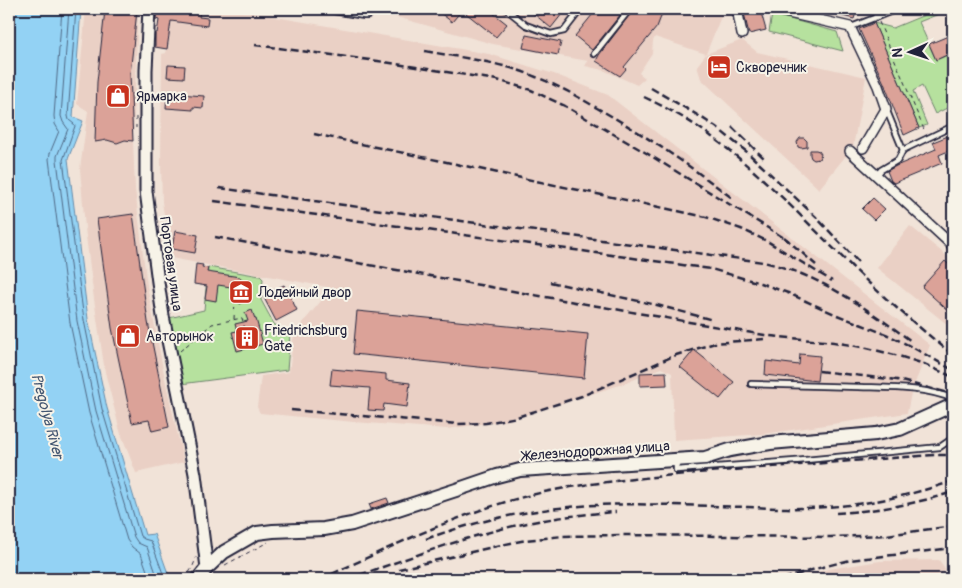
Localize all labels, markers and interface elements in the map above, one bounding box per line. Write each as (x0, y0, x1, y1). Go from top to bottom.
north arrow (884, 28, 934, 78)
text: N (889, 47, 906, 58)
hotel icon: Скворечник (706, 54, 732, 80)
place label: Скворечник (736, 59, 807, 76)
shop icon: Ярмарка (105, 83, 131, 109)
place label: Ярмарка (136, 88, 187, 105)
street label: Портовая улица (156, 216, 186, 312)
museum icon: Лодейный двор (228, 279, 254, 305)
place label: Лодейный двор (257, 284, 351, 301)
place label: Friedrichsburg Gate (264, 322, 347, 355)
shop icon: Авторынок (115, 323, 141, 349)
building icon: Friedrichsburg Gate (234, 325, 260, 351)
place label: Авторынок (146, 328, 214, 345)
water label: Pregolya River (26, 371, 68, 462)
street label: Железнодорожная улица (520, 437, 670, 465)

